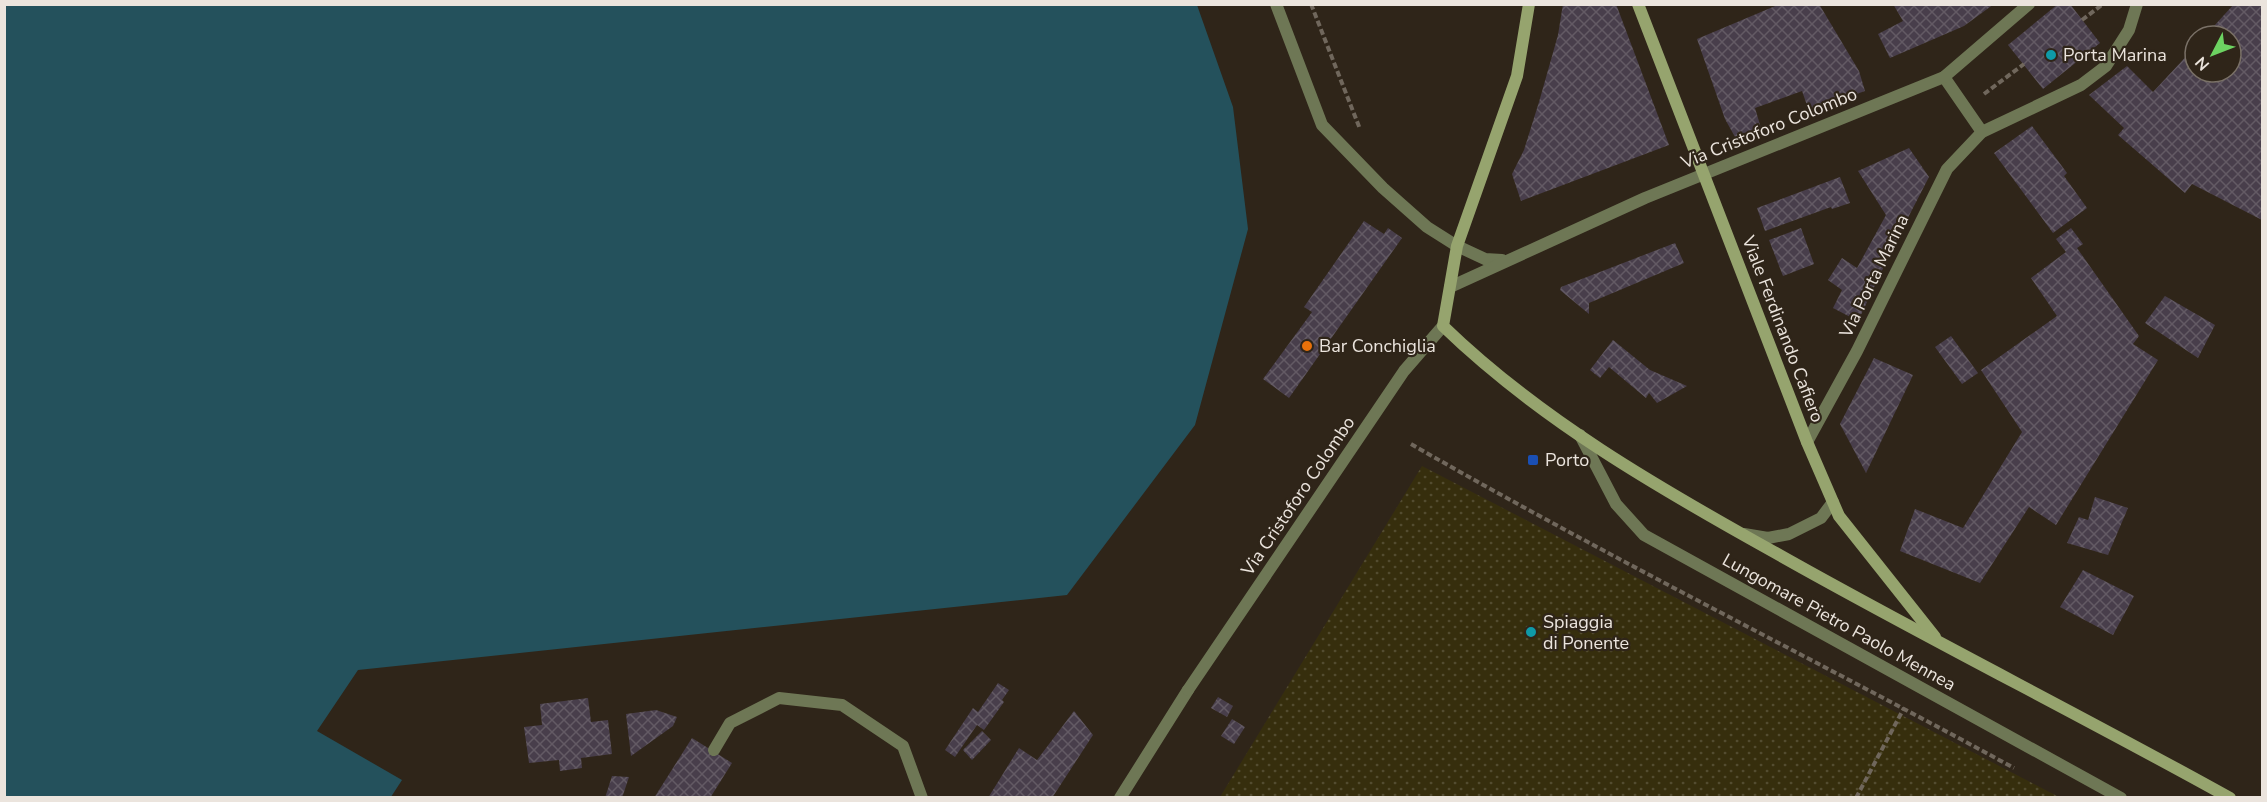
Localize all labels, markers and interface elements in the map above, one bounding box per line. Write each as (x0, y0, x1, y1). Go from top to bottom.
north arrow (2183, 24, 2243, 84)
place label: Porta Marina (2063, 43, 2167, 67)
marker: Porta Marina (2044, 48, 2058, 62)
text: N (2190, 52, 2215, 75)
street label: Via Cristoforo Colombo (1677, 82, 1860, 175)
street label: Via Porta Marina (1833, 210, 1914, 343)
street label: Viale Ferdinando Cafiero (1736, 231, 1830, 426)
place label: Bar Conchiglia (1319, 334, 1436, 358)
marker: Bar Conchiglia (1300, 339, 1314, 353)
street label: Via Cristoforo Colombo (1235, 412, 1360, 581)
place label: Porto (1545, 448, 1589, 472)
marker: Porto (1526, 453, 1540, 467)
street label: Lungomare Pietro Paolo Mennea (1718, 548, 1960, 696)
place label: Spiaggia di Ponente (1543, 610, 1629, 655)
marker: Spiaggia di Ponente (1524, 625, 1538, 639)

